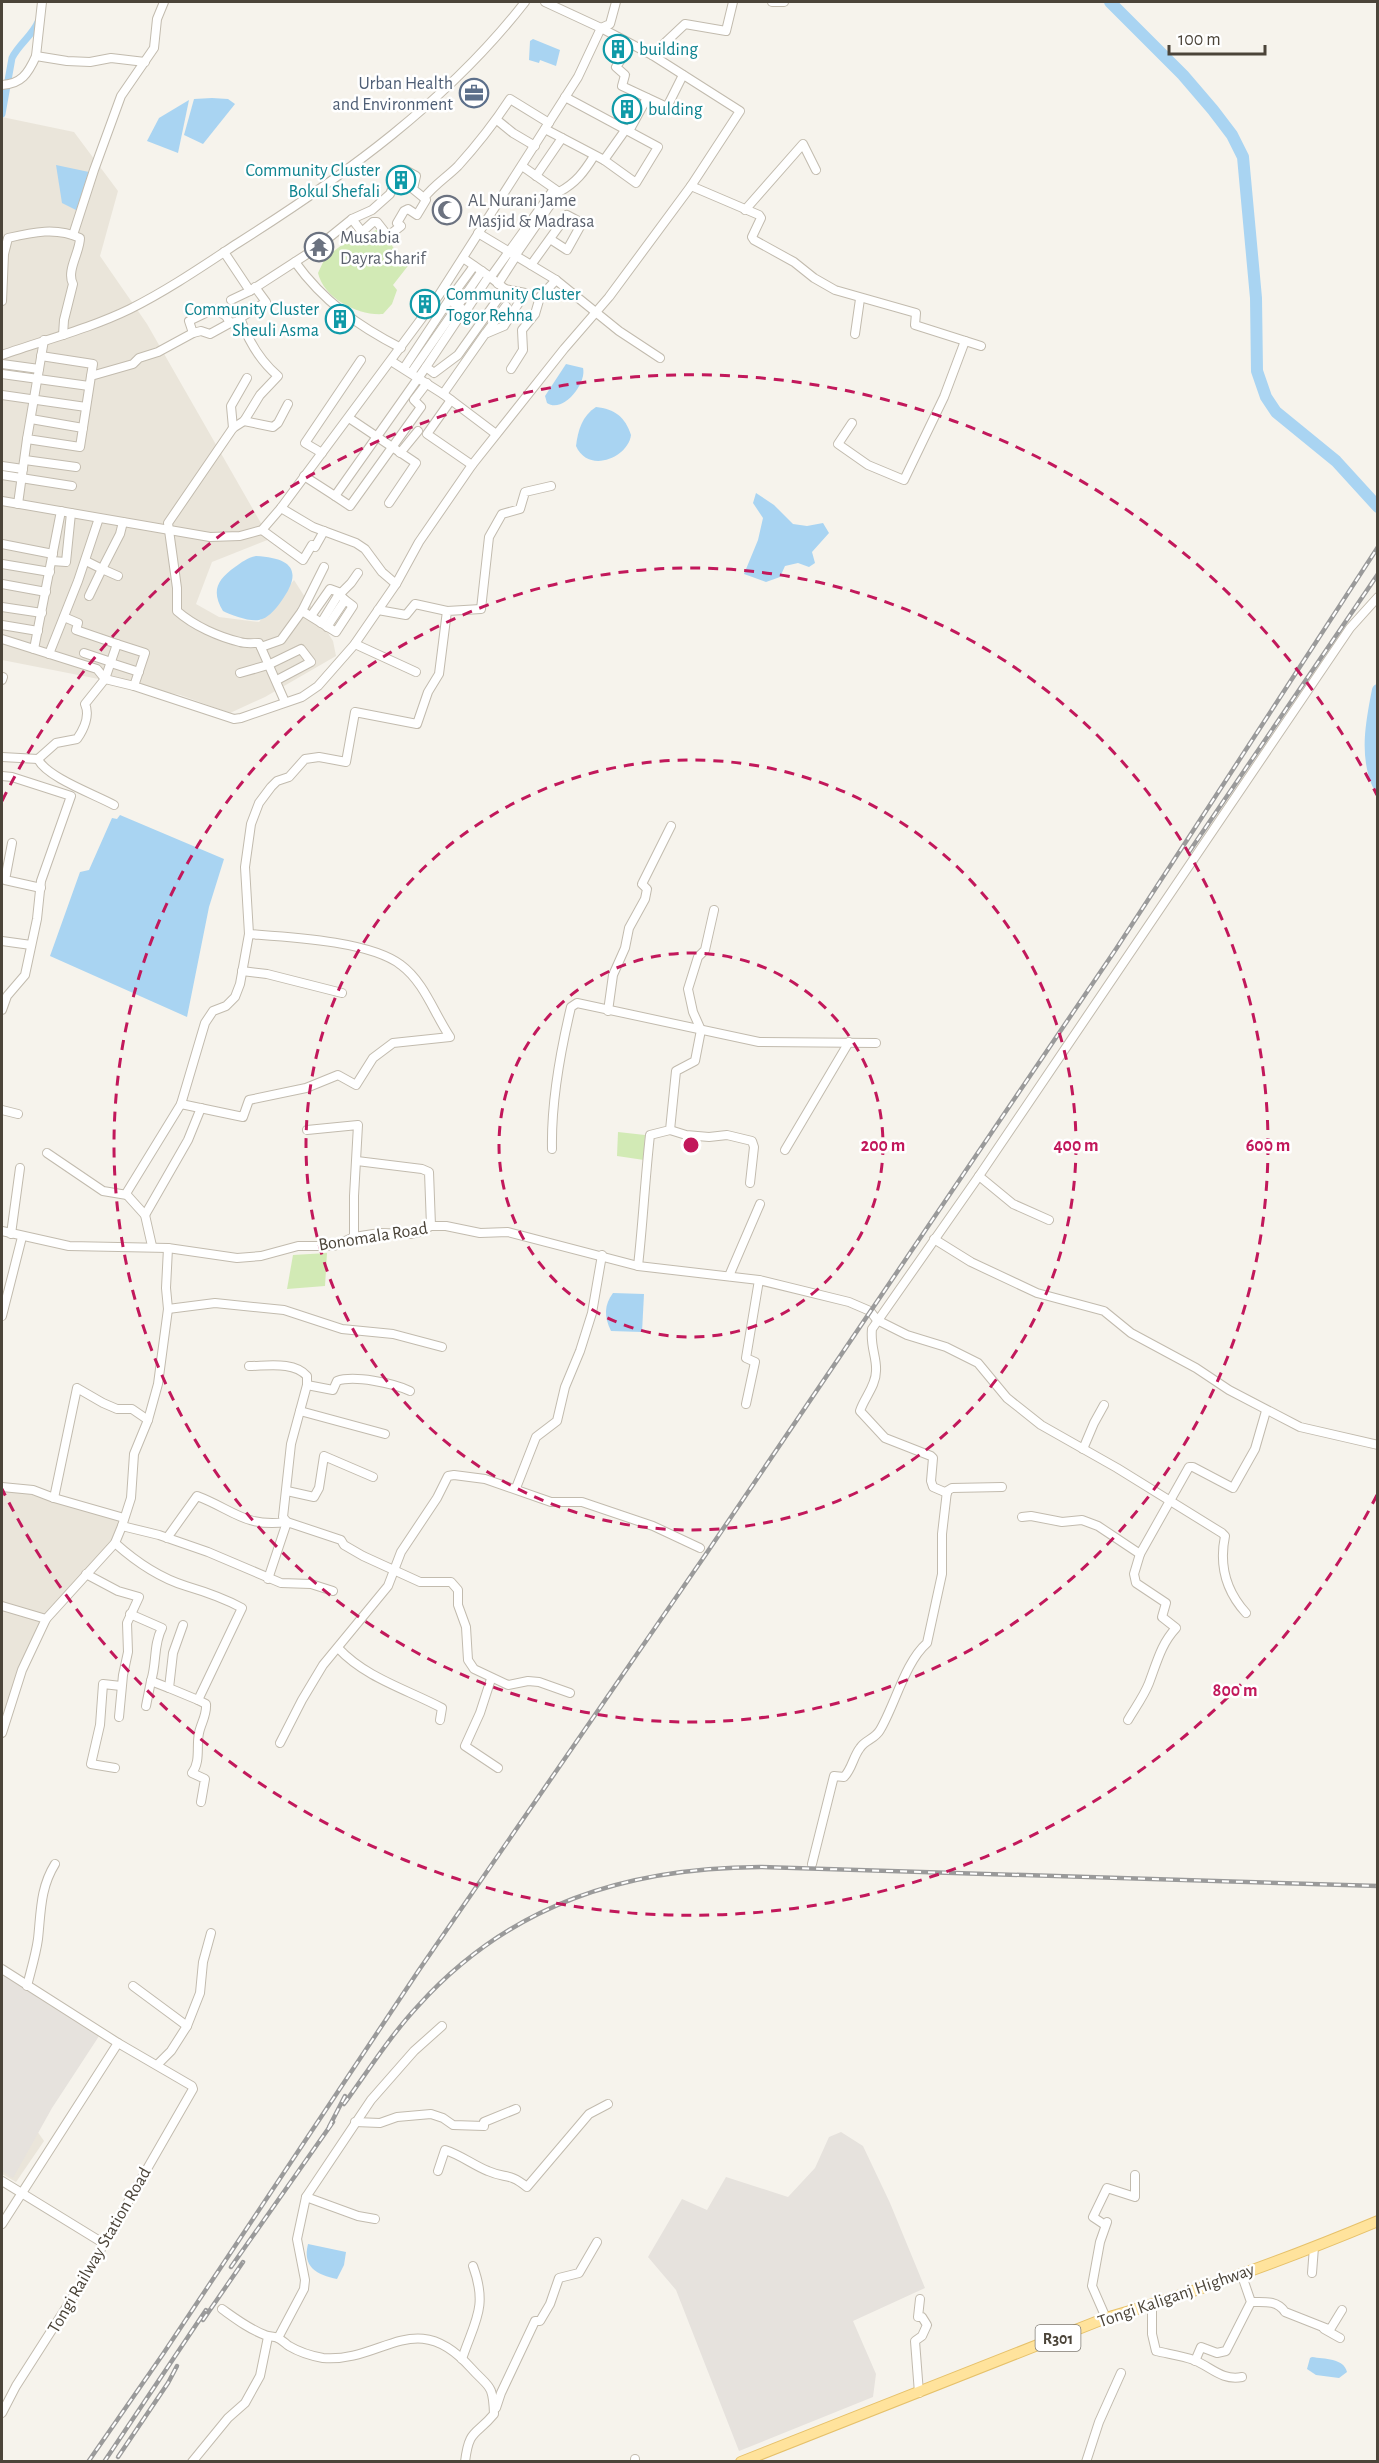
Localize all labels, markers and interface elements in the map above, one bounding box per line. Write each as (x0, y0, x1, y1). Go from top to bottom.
scale bar (1169, 18, 1265, 56)
text: 100 m (1178, 31, 1221, 49)
building icon: building (602, 33, 634, 65)
place label: building (639, 41, 698, 59)
place label: Urban Health and Environment (333, 75, 453, 114)
office icon: Urban Health and Environment (458, 77, 490, 109)
building icon: bulding (611, 93, 643, 125)
place label: bulding (648, 101, 703, 119)
place label: Community Cluster Bokul Shefali (245, 162, 380, 201)
building icon: Community Cluster Bokul Shefali (385, 164, 417, 196)
place label: AL Nurani Jame Masjid & Madrasa (468, 192, 594, 231)
mosque icon: AL Nurani Jame Masjid & Madrasa (431, 194, 463, 226)
place label: Musabia Dayra Sharif (340, 229, 427, 268)
temple icon: Musabia Dayra Sharif (303, 231, 335, 263)
place label: Community Cluster Togor Rehna (446, 286, 581, 325)
building icon: Community Cluster Togor Rehna (409, 288, 441, 320)
place label: Community Cluster Sheuli Asma (184, 301, 319, 340)
building icon: Community Cluster Sheuli Asma (324, 303, 356, 335)
centre of rings (681, 1135, 701, 1155)
text: 200 m (861, 1137, 905, 1155)
text: 400 m (1053, 1137, 1099, 1155)
text: 600 m (1246, 1137, 1290, 1155)
street label: Bonomala Road (317, 1219, 429, 1255)
text: 800 m (1213, 1682, 1257, 1700)
street label: Tongi Railway Station Road (45, 2164, 155, 2337)
street label: Tongi Kaliganj Highway (1096, 2261, 1257, 2331)
road number: R301 (1036, 2325, 1080, 2351)

